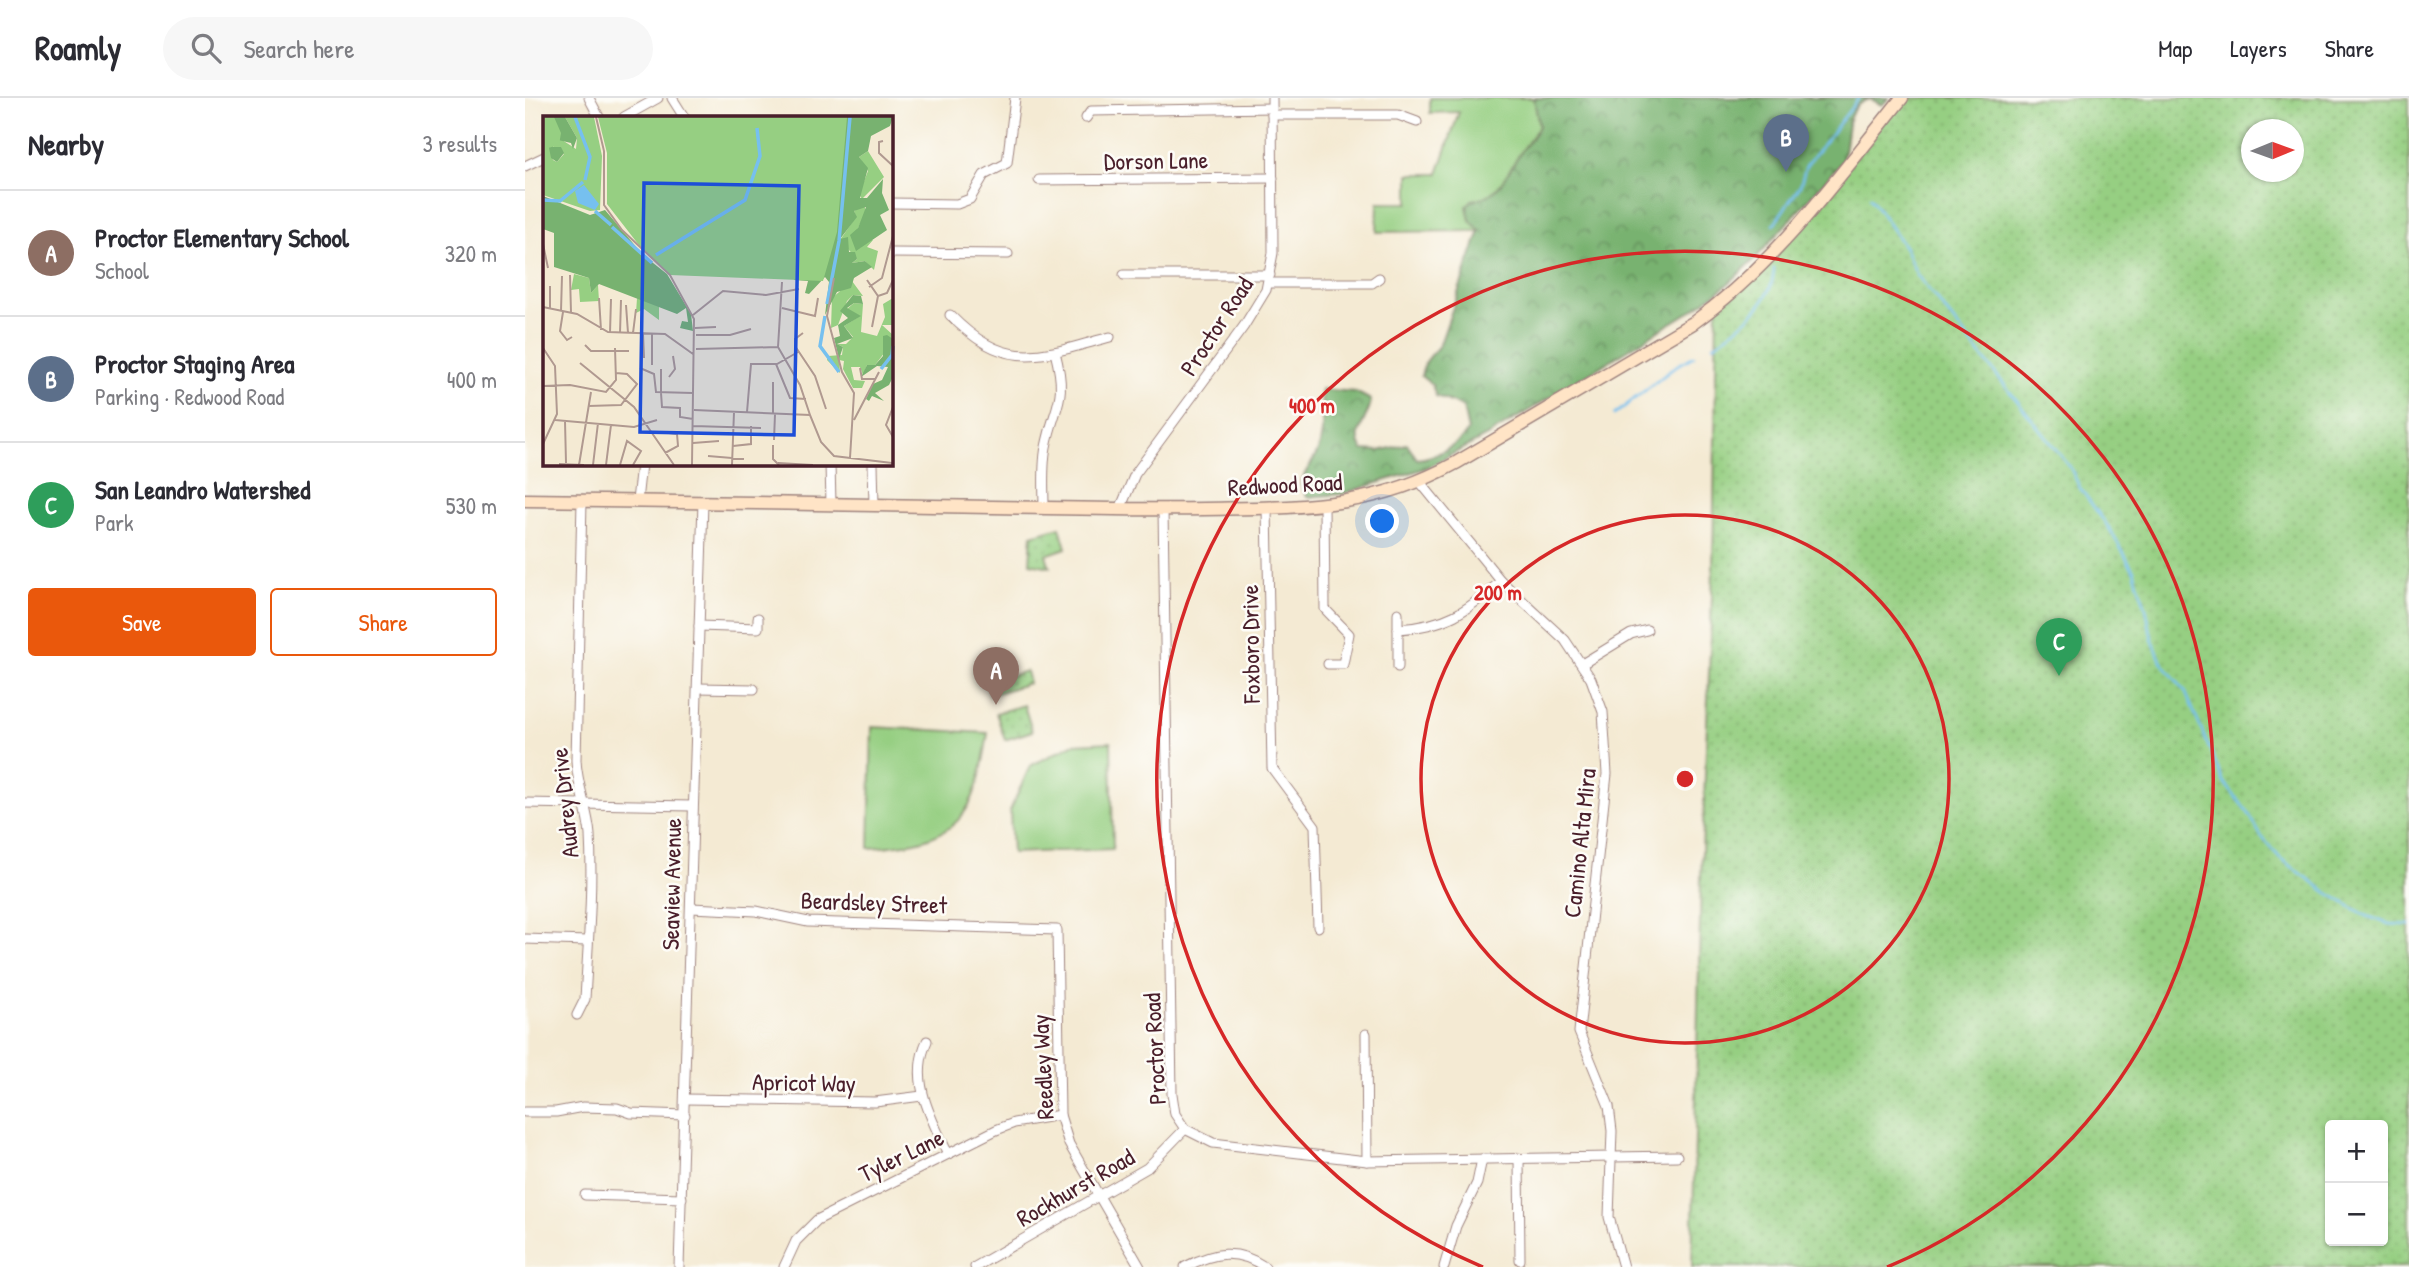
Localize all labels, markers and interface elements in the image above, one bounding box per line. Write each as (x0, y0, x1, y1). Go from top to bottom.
search box (163, 17, 653, 80)
text: Roamly (35, 26, 121, 70)
icon: search (187, 29, 225, 67)
text: Search here (243, 31, 355, 66)
text: Map (2158, 32, 2192, 64)
text: Layers (2230, 32, 2287, 64)
text: Share (2325, 32, 2374, 64)
pin: B (1763, 114, 1809, 172)
inset map (543, 116, 893, 466)
north arrow (2241, 119, 2304, 182)
text: Nearby (28, 124, 104, 164)
text: 3 results (422, 128, 497, 159)
street label: Dorson Lane (1104, 143, 1209, 177)
text: Proctor Elementary School (95, 220, 349, 255)
text: A (45, 238, 57, 269)
text: 320 m (445, 238, 497, 269)
text: School (95, 255, 149, 286)
street label: Proctor Road (1172, 270, 1260, 382)
text: Proctor Staging Area (95, 346, 295, 381)
text: B (45, 364, 57, 395)
text: 400 m (447, 364, 497, 395)
text: Parking · Redwood Road (95, 381, 284, 412)
text: 400 m (1289, 391, 1335, 420)
street label: Redwood Road (1227, 465, 1343, 503)
text: San Leandro Watershed (95, 472, 310, 507)
text: C (45, 490, 57, 521)
text: 530 m (446, 490, 497, 521)
your location (1365, 504, 1399, 538)
text: Park (95, 507, 133, 538)
text: 200 m (1474, 578, 1522, 607)
street label: Foxboro Drive (1233, 584, 1267, 705)
button: Save (28, 588, 256, 656)
button: Share (270, 588, 497, 656)
pin: C (2036, 618, 2082, 676)
pin: A (973, 647, 1019, 705)
street label: Audrey Drive (542, 746, 586, 860)
street label: Camino Alta Mira (1555, 767, 1603, 919)
centre of rings (1673, 767, 1697, 791)
street label: Seaview Avenue (654, 817, 688, 950)
street label: Beardsley Street (800, 883, 948, 921)
street label: Proctor Road (1135, 992, 1173, 1106)
street label: Reedley Way (1023, 1014, 1061, 1120)
street label: Apricot Way (752, 1065, 856, 1099)
map controls (2325, 1120, 2388, 1246)
button: + (2325, 1120, 2388, 1183)
street label: Tyler Lane (853, 1121, 949, 1189)
street label: Rockhurst Road (1010, 1140, 1140, 1234)
button: − (2325, 1183, 2388, 1246)

